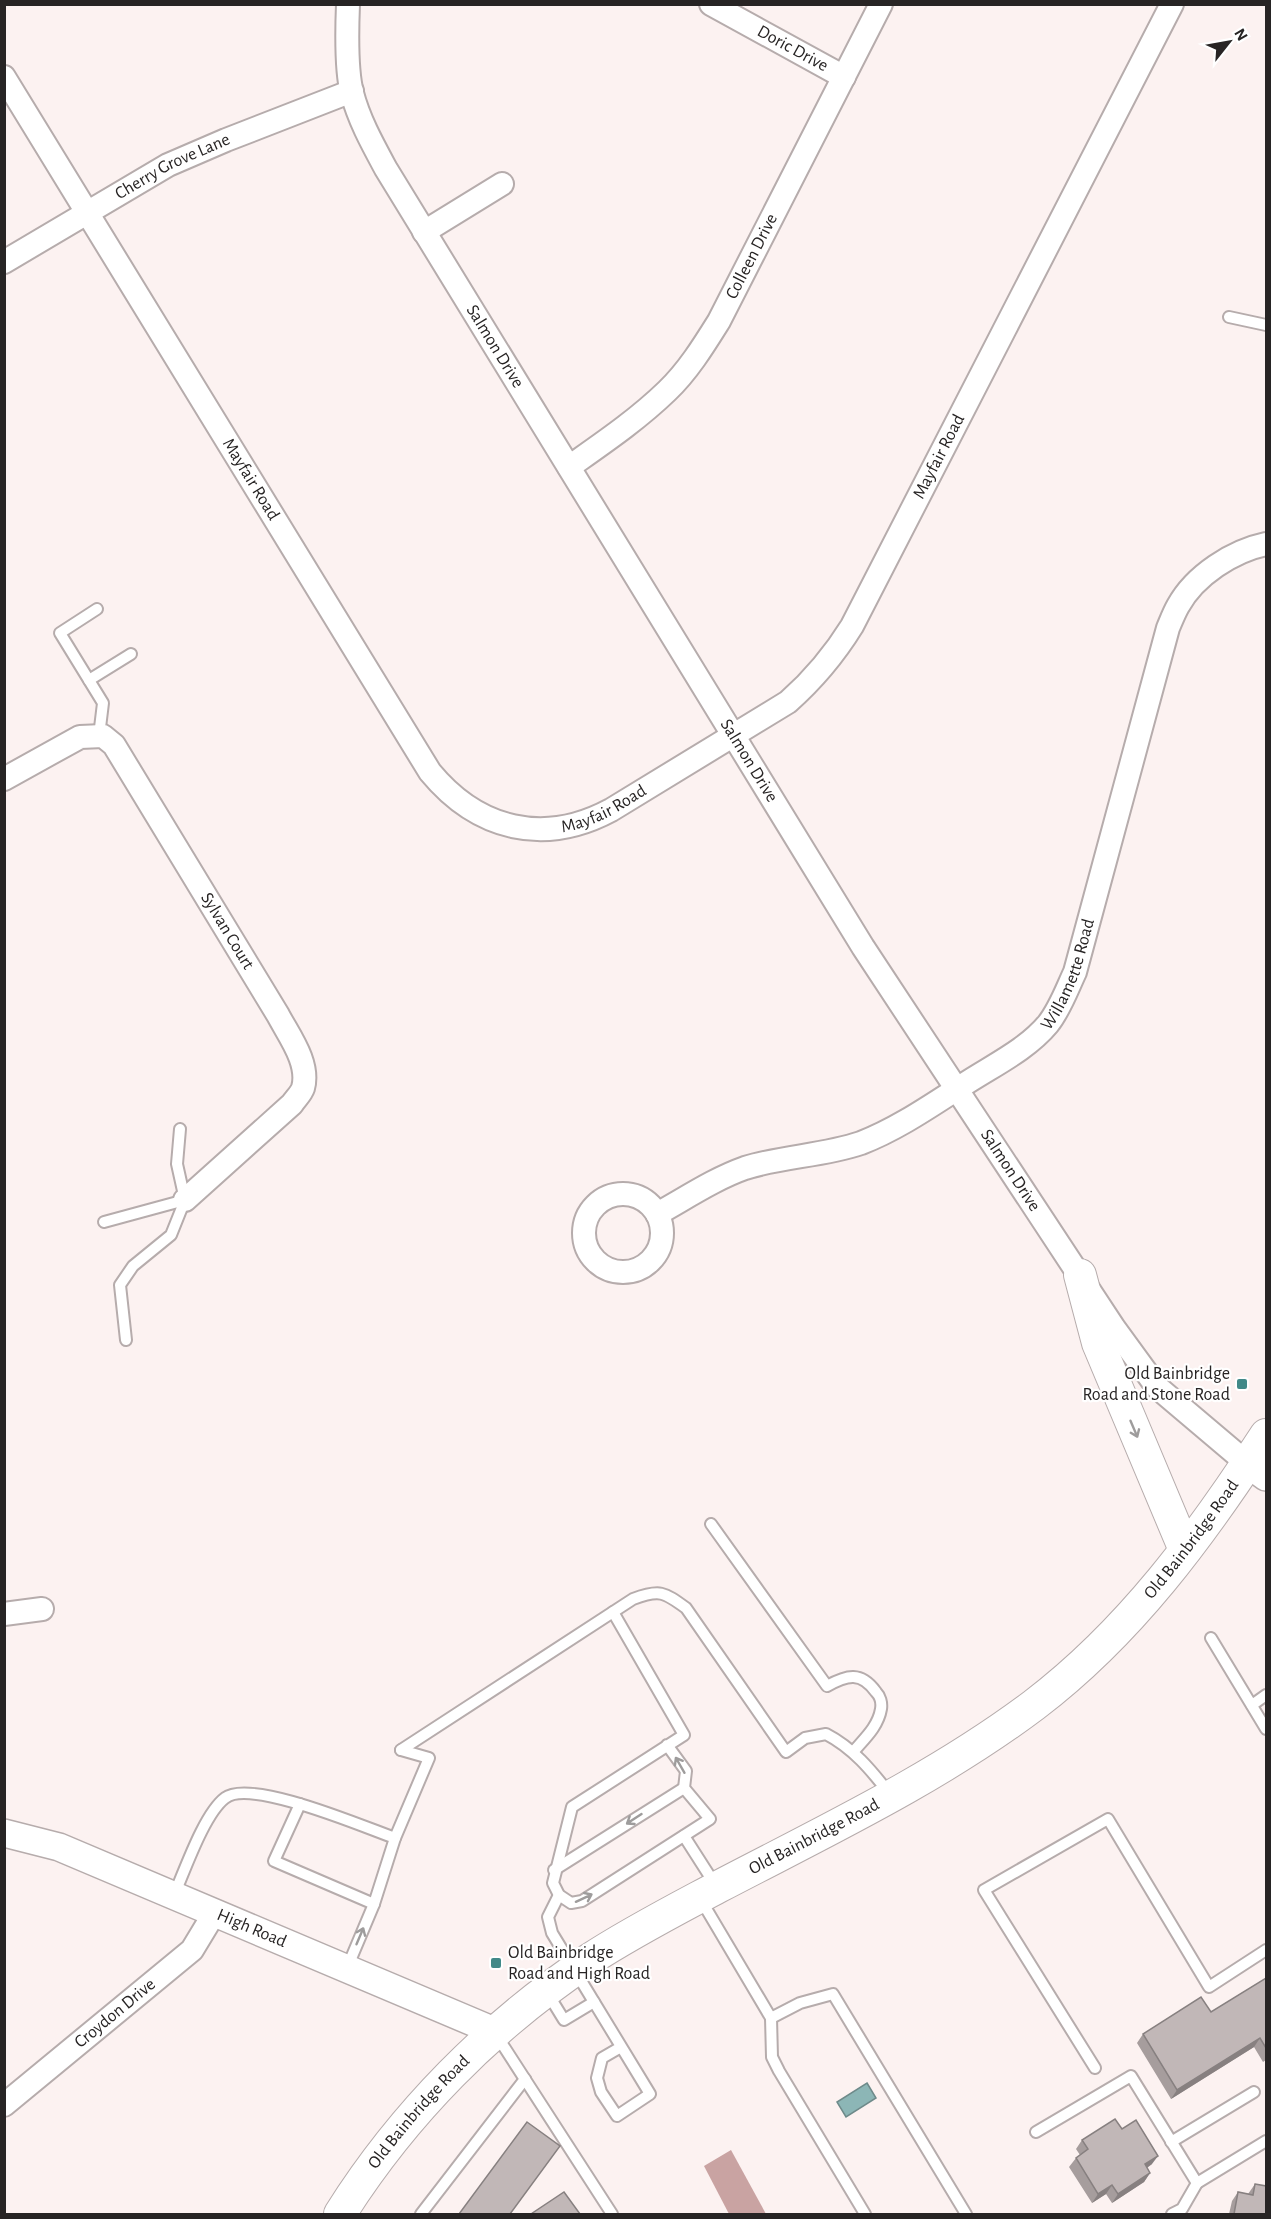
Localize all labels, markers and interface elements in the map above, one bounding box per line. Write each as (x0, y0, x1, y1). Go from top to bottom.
north arrow (1199, 12, 1259, 72)
street label: Doric Drive (754, 22, 831, 75)
text: N (1231, 26, 1251, 44)
street label: Cherry Grove Lane (112, 130, 233, 203)
street label: Colleen Drive (723, 211, 781, 302)
street label: Salmon Drive (463, 302, 527, 391)
street label: Mayfair Road (910, 412, 968, 502)
street label: Mayfair Road (219, 435, 282, 524)
street label: Salmon Drive (717, 716, 781, 806)
street label: Mayfair Road (559, 782, 650, 836)
street label: Sylvan Court (197, 890, 257, 973)
street label: Willamette Road (1038, 917, 1098, 1034)
street label: Salmon Drive (977, 1126, 1044, 1215)
place label: Old Bainbridge Road and Stone Road (1083, 1365, 1230, 1404)
marker: Old Bainbridge Road and Stone Road (1235, 1377, 1249, 1391)
one-way arrow (1129, 1420, 1141, 1438)
street label: Old Bainbridge Road (1141, 1477, 1242, 1603)
one-way arrow (674, 1757, 686, 1774)
street label: Old Bainbridge Road (746, 1795, 882, 1878)
one-way arrow (626, 1813, 643, 1826)
one-way arrow (575, 1892, 593, 1904)
street label: High Road (214, 1906, 289, 1951)
one-way arrow (355, 1928, 366, 1946)
place label: Old Bainbridge Road and High Road (508, 1944, 650, 1983)
marker: Old Bainbridge Road and High Road (489, 1956, 503, 1970)
street label: Croydon Drive (71, 1975, 159, 2052)
street label: Old Bainbridge Road (365, 2052, 473, 2172)

